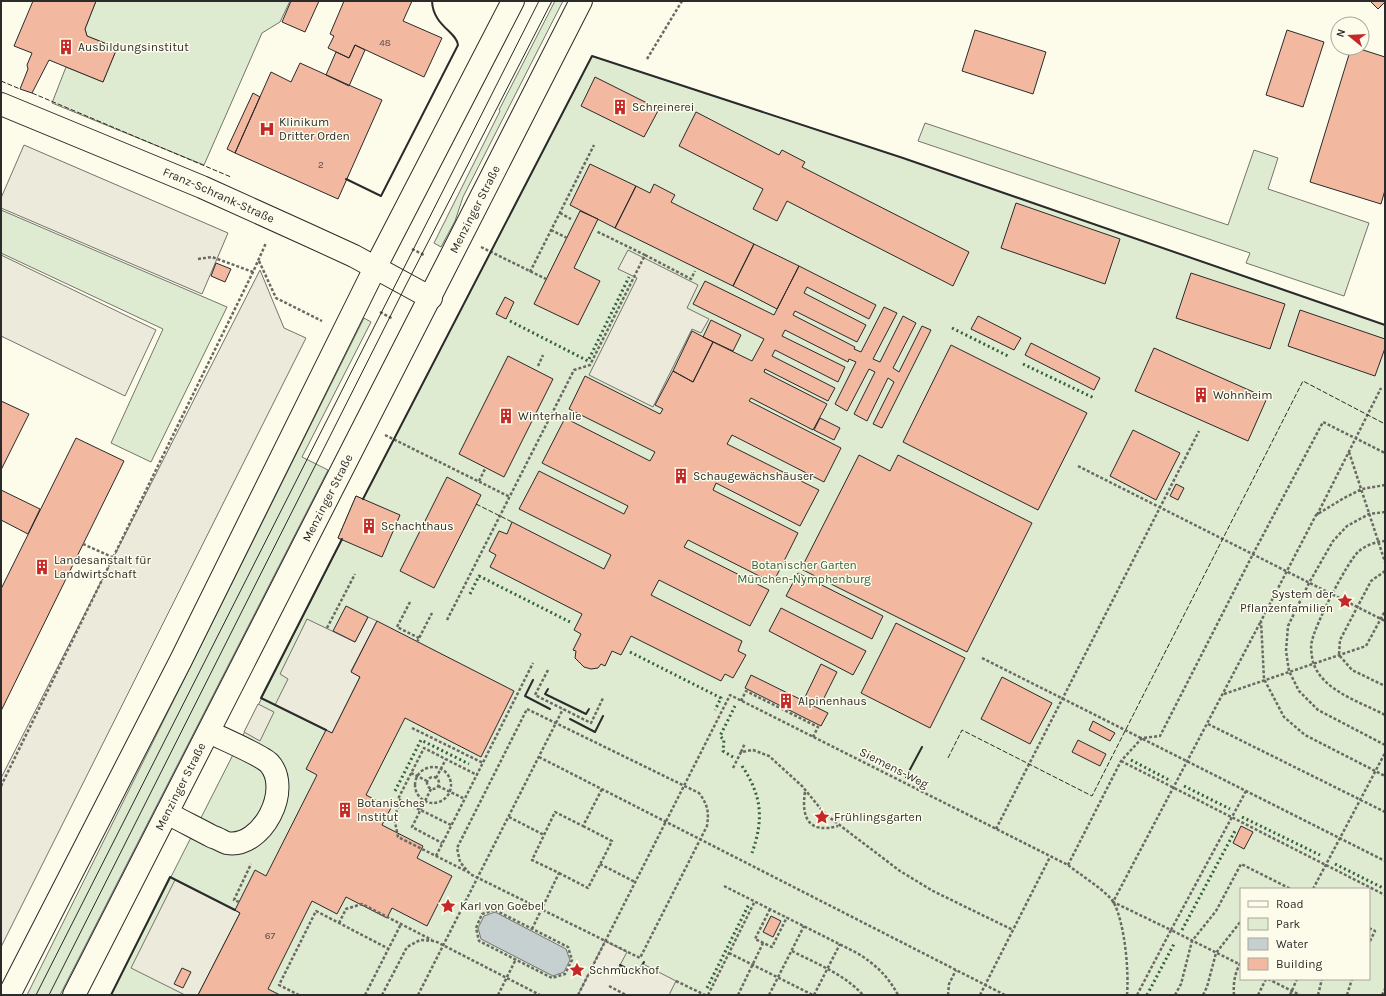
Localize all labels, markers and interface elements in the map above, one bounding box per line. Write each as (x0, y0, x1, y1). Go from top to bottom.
north arrow (1330, 16, 1370, 56)
text: N (1334, 27, 1348, 39)
house number: 48 (379, 37, 391, 49)
building icon: Ausbildungsinstitut (57, 38, 75, 56)
place label: Ausbildungsinstitut (78, 40, 189, 54)
building icon: Schreinerei (611, 98, 629, 116)
place label: Schreinerei (632, 100, 694, 114)
place label: Klinikum Dritter Orden (279, 115, 350, 143)
hospital icon: Klinikum Dritter Orden (258, 120, 276, 138)
house number: 2 (318, 159, 324, 171)
street label: Menzinger Straße (447, 163, 503, 255)
street label: Franz-Schrank-Straße (161, 165, 277, 226)
building icon: Wohnheim (1192, 386, 1210, 404)
place label: Wohnheim (1213, 388, 1273, 402)
building icon: Winterhalle (497, 407, 515, 425)
place label: Winterhalle (518, 409, 581, 423)
street label: Menzinger Straße (299, 452, 356, 544)
building icon: Schaugewächshäuser (672, 467, 690, 485)
place label: Schaugewächshäuser (693, 469, 814, 483)
building icon: Schachthaus (360, 517, 378, 535)
place label: Schachthaus (381, 519, 454, 533)
place label: Landesanstalt für Landwirtschaft (54, 553, 151, 581)
building icon: Landesanstalt für Landwirtschaft (33, 558, 51, 576)
park label: Botanischer Garten München-Nymphenburg (737, 558, 871, 586)
place label: System der Pflanzenfamilien (1240, 587, 1334, 615)
place icon: System der Pflanzenfamilien (1336, 592, 1354, 610)
building icon: Alpinenhaus (777, 692, 795, 710)
place label: Alpinenhaus (798, 694, 867, 708)
street label: Menzinger Straße (152, 740, 208, 833)
street label: Siemens-Weg (857, 745, 931, 791)
place label: Botanisches Institut (357, 796, 425, 824)
building icon: Botanisches Institut (336, 801, 354, 819)
place icon: Frühlingsgarten (813, 808, 831, 826)
place label: Frühlingsgarten (834, 810, 922, 824)
legend (1240, 888, 1370, 980)
place icon: Karl von Goebel (439, 897, 457, 915)
text: Road (1276, 897, 1304, 911)
place label: Karl von Goebel (460, 899, 544, 913)
text: Park (1276, 917, 1301, 931)
house number: 67 (265, 930, 276, 942)
text: Water (1276, 937, 1309, 951)
text: Building (1276, 957, 1323, 971)
place icon: Schmuckhof (568, 961, 586, 979)
place label: Schmuckhof (589, 963, 660, 977)

